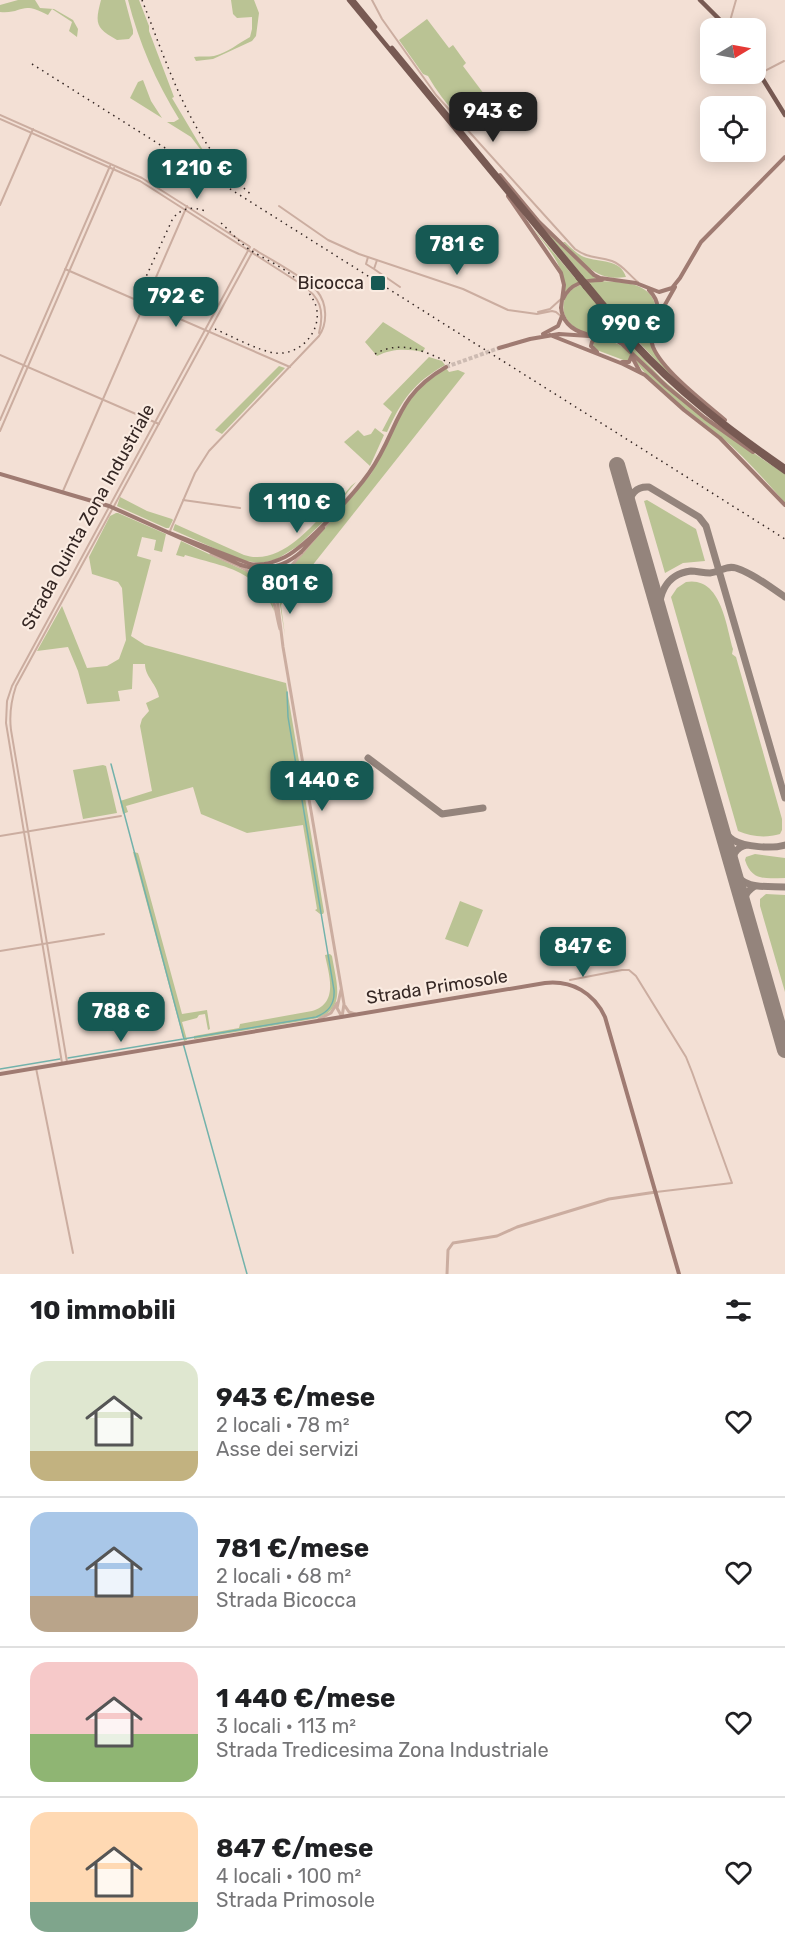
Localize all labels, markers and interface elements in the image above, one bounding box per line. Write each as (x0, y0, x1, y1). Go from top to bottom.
north arrow (700, 18, 766, 84)
map controls (700, 18, 766, 162)
pin: 943 € (451, 92, 535, 143)
button: locate (700, 96, 766, 162)
text: 943 € (463, 99, 523, 123)
pin: 1 210 € (142, 149, 252, 200)
text: 1 210 € (162, 156, 232, 180)
pin: 781 € (415, 225, 499, 276)
text: 781 € (430, 232, 484, 256)
place label: Bicocca (298, 272, 364, 294)
marker: Bicocca (369, 274, 387, 292)
pin: 792 € (134, 277, 218, 328)
text: 792 € (147, 284, 205, 308)
pin: 990 € (589, 304, 673, 355)
text: 990 € (601, 311, 661, 335)
street label: Strada Quinta Zona Industriale (17, 400, 159, 634)
pin: 1 110 € (242, 483, 352, 534)
text: 1 110 € (263, 490, 331, 514)
pin: 801 € (248, 564, 332, 615)
text: 801 € (261, 571, 319, 595)
pin: 1 440 € (267, 761, 377, 812)
text: 1 440 € (284, 768, 360, 792)
pin: 847 € (541, 927, 625, 978)
text: 847 € (554, 934, 612, 958)
street label: Strada Primosole (365, 965, 509, 1009)
pin: 788 € (79, 992, 163, 1043)
text: 788 € (92, 999, 150, 1023)
icon: filters (722, 1294, 755, 1327)
text: 10 immobili (30, 1295, 176, 1326)
text: 943 €/mese (216, 1382, 375, 1413)
icon: home (78, 1385, 150, 1457)
icon: heart (722, 1405, 755, 1438)
text: 2 locali · 78 m² (216, 1413, 350, 1437)
text: Asse dei servizi (216, 1437, 359, 1461)
text: 781 €/mese (216, 1533, 369, 1564)
icon: home (78, 1536, 150, 1608)
icon: heart (722, 1556, 755, 1589)
text: 2 locali · 68 m² (216, 1564, 351, 1588)
text: Strada Bicocca (216, 1588, 356, 1612)
text: 1 440 €/mese (216, 1683, 395, 1714)
icon: home (78, 1686, 150, 1758)
icon: heart (722, 1706, 755, 1739)
text: 3 locali · 113 m² (216, 1714, 356, 1738)
text: Strada Tredicesima Zona Industriale (216, 1738, 549, 1762)
text: 847 €/mese (216, 1833, 373, 1864)
icon: home (78, 1836, 150, 1908)
icon: heart (722, 1856, 755, 1889)
text: 4 locali · 100 m² (216, 1864, 361, 1888)
text: Strada Primosole (216, 1888, 375, 1912)

